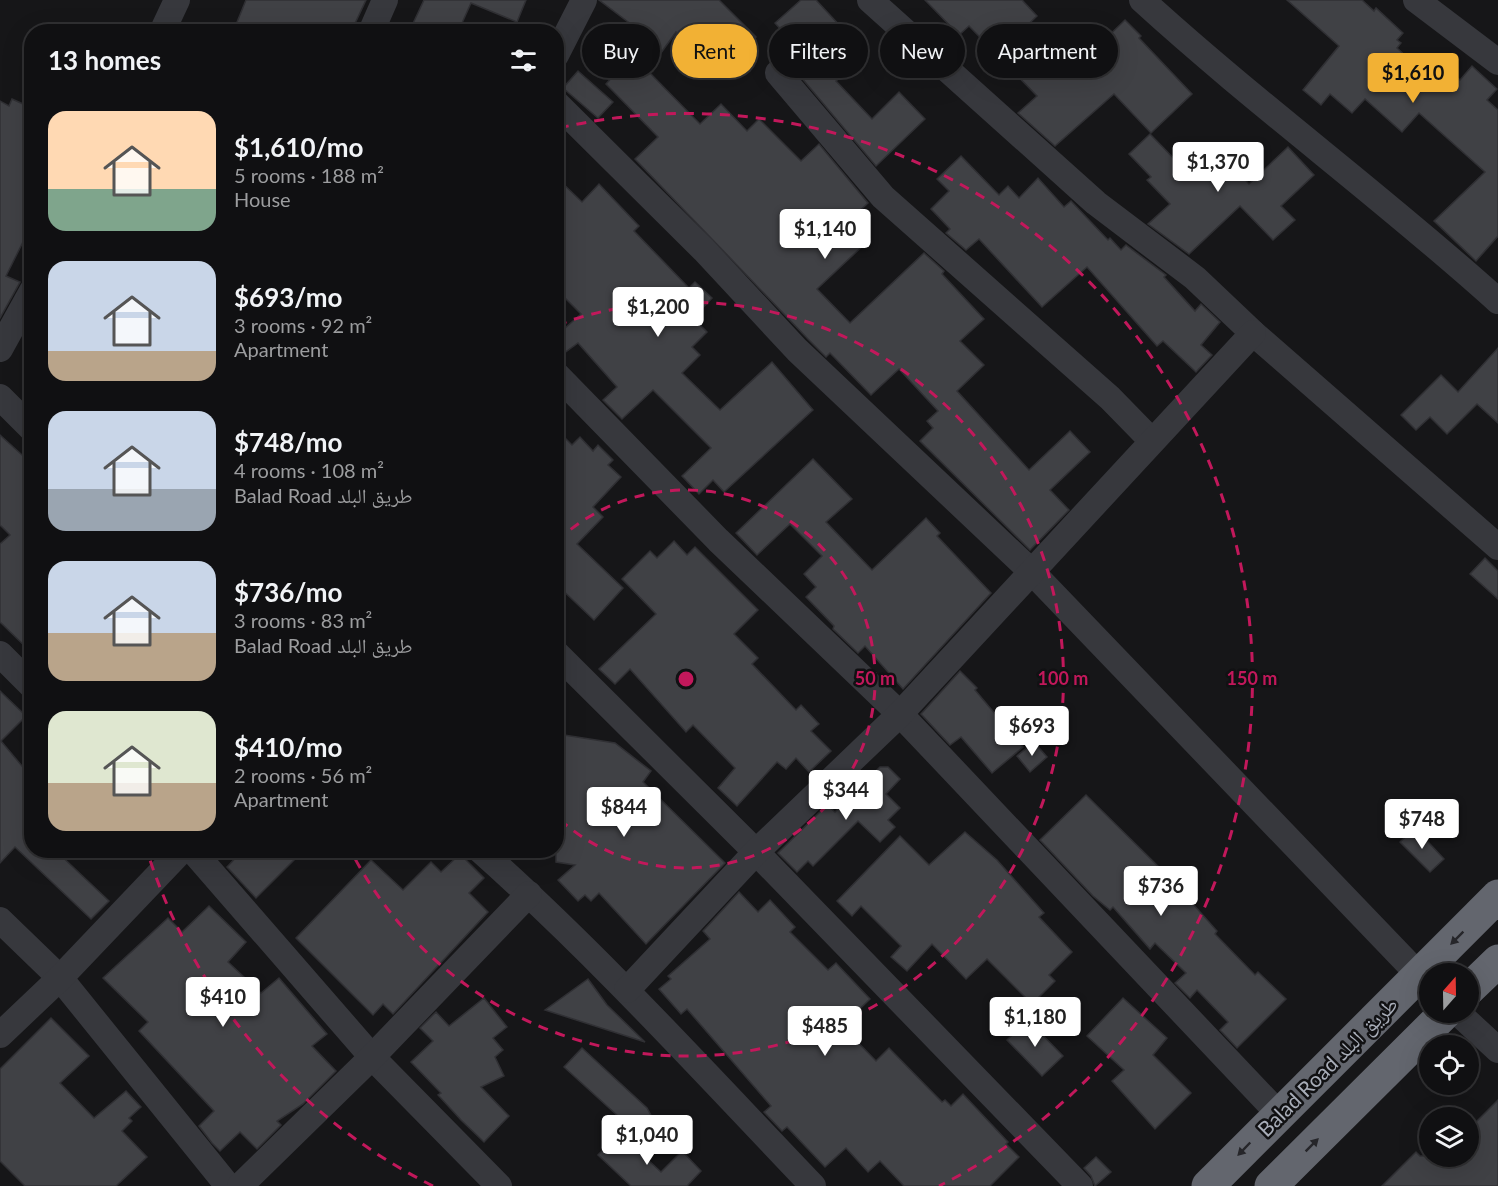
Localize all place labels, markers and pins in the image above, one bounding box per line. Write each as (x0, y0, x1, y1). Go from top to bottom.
pin: $1,610 (1364, 53, 1462, 104)
pin: $1,370 (1169, 142, 1267, 193)
pin: $1,140 (776, 209, 874, 260)
pin: $1,200 (609, 287, 707, 338)
centre of rings (676, 669, 696, 689)
pin: $693 (996, 706, 1068, 757)
pin: $344 (810, 770, 882, 821)
pin: $844 (588, 787, 660, 838)
pin: $748 (1386, 799, 1458, 850)
pin: $736 (1125, 866, 1197, 917)
pin: $410 (187, 977, 259, 1028)
pin: $1,180 (986, 997, 1084, 1048)
pin: $485 (789, 1006, 861, 1057)
pin: $1,040 (598, 1115, 696, 1166)

